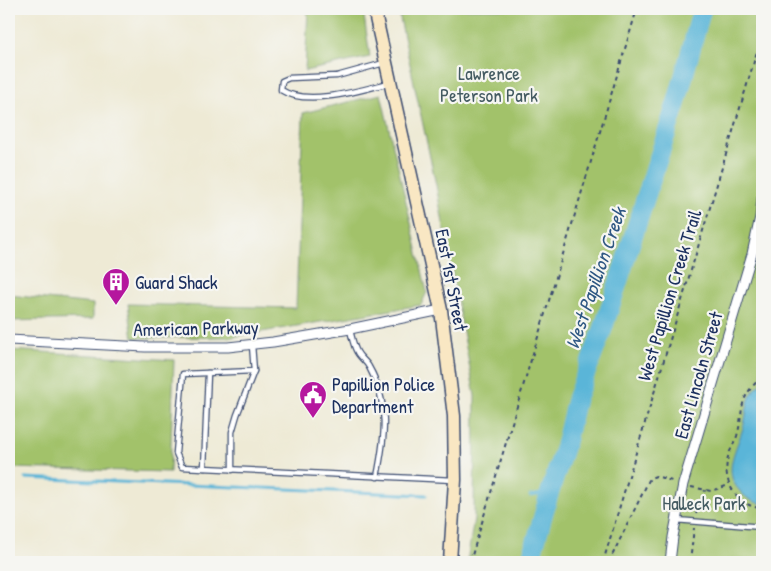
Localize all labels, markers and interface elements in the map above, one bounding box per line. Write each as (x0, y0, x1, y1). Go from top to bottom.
park label: Lawrence Peterson Park (440, 60, 538, 108)
water label: West Papillion Creek (558, 202, 633, 353)
street label: West Papillion Creek Trail (631, 205, 708, 384)
street label: East 1st Street (429, 227, 475, 334)
building icon: Guard Shack (101, 267, 131, 306)
place label: Guard Shack (135, 269, 218, 295)
street label: East Lincoln Street (667, 308, 729, 442)
street label: American Parkway (133, 314, 259, 342)
place label: Papillion Police Department (332, 371, 436, 419)
public building icon: Papillion Police Department (298, 380, 328, 419)
park label: Halleck Park (662, 490, 746, 516)

